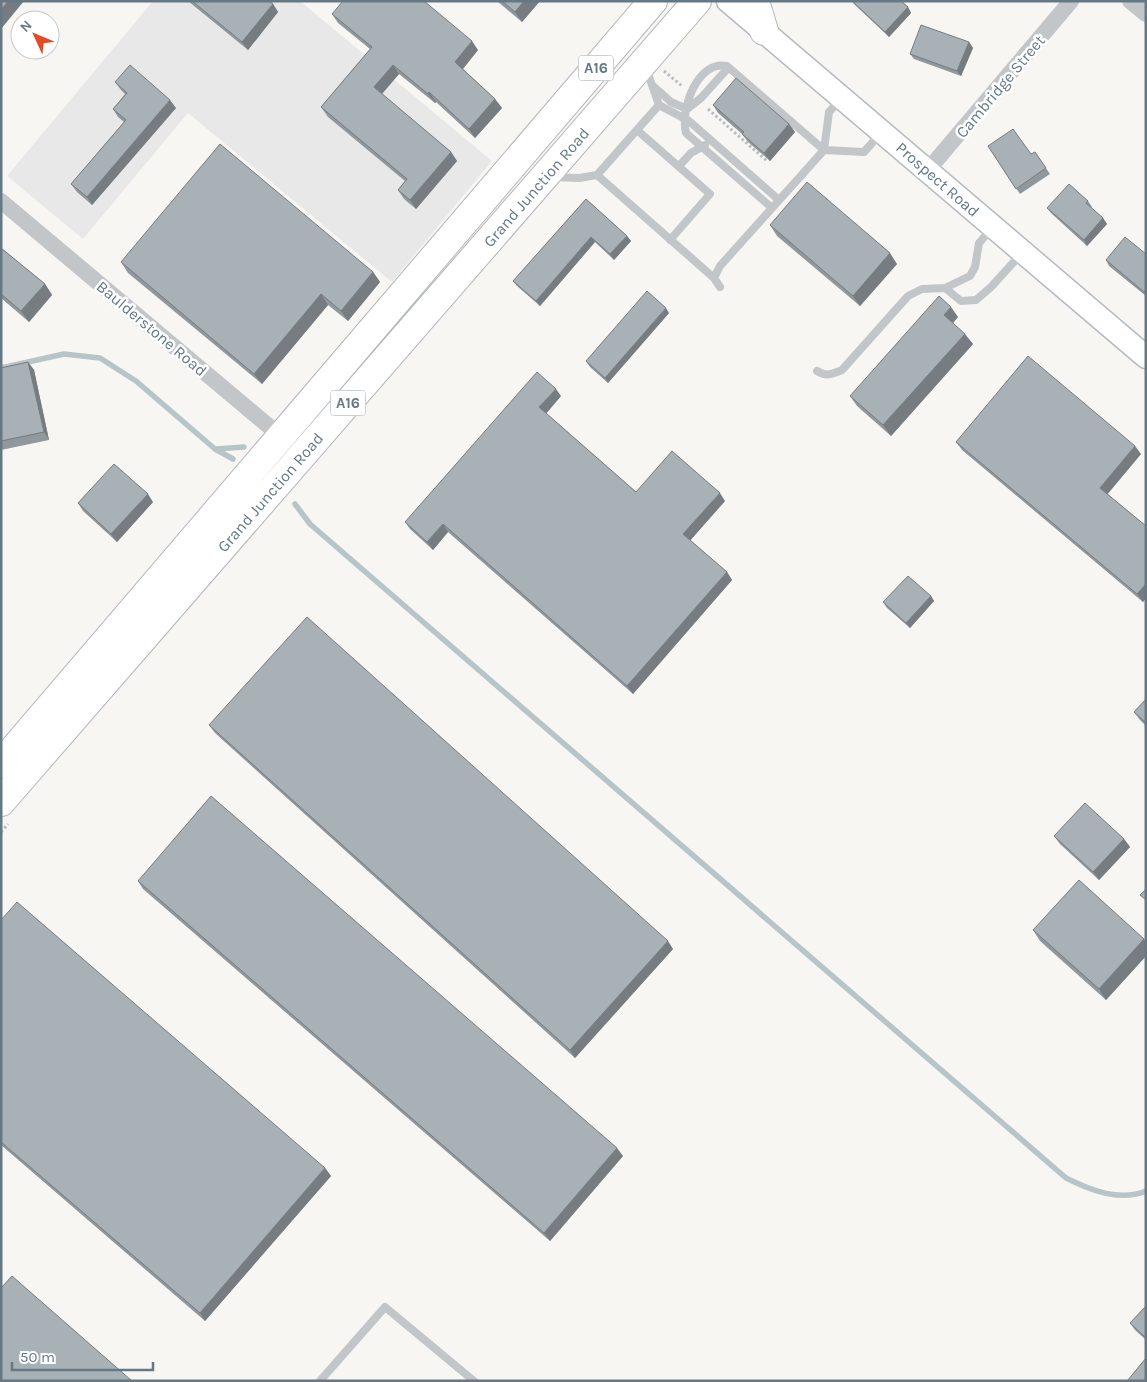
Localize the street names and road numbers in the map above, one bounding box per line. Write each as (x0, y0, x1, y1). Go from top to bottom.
street label: Cambridge Street (952, 31, 1049, 141)
road number: A16 (578, 56, 614, 80)
street label: Grand Junction Road (479, 124, 593, 251)
street label: Prospect Road (892, 138, 983, 221)
street label: Baulderstone Road (93, 277, 211, 380)
road number: A16 (330, 390, 366, 416)
street label: Grand Junction Road (213, 429, 327, 556)

